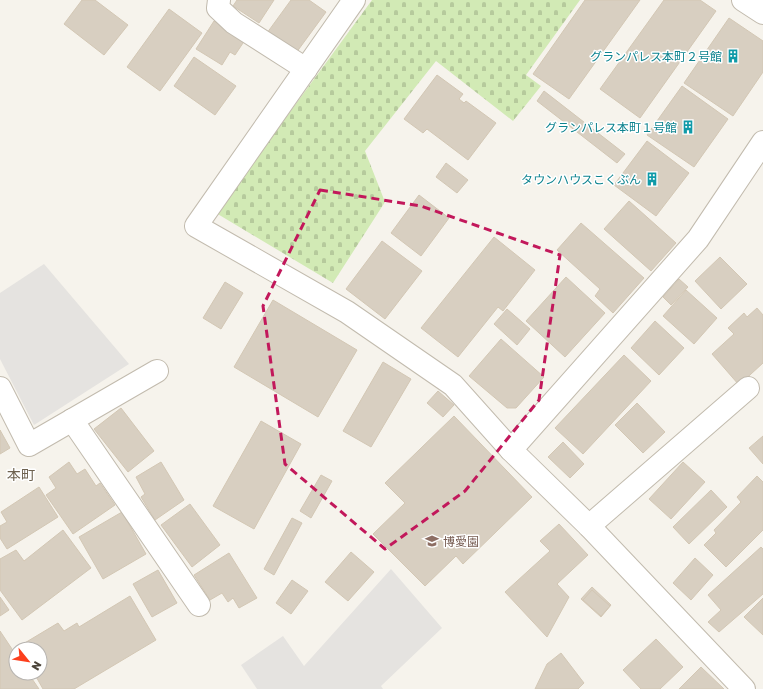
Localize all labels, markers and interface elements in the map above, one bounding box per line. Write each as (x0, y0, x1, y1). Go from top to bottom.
building icon: グランパレス本町２号館 (725, 48, 741, 64)
place label: グランパレス本町２号館 (590, 49, 722, 64)
building icon: グランパレス本町１号館 (680, 119, 696, 135)
place label: グランパレス本町１号館 (545, 120, 677, 135)
building icon: タウンハウスこくぶん (644, 171, 660, 187)
place label: タウンハウスこくぶん (521, 172, 641, 187)
district label: 本町 (7, 466, 35, 483)
school or university icon: 博愛園 (424, 533, 440, 549)
place label: 博愛園 (443, 534, 479, 549)
north arrow (8, 641, 48, 681)
text: N (29, 659, 45, 673)

